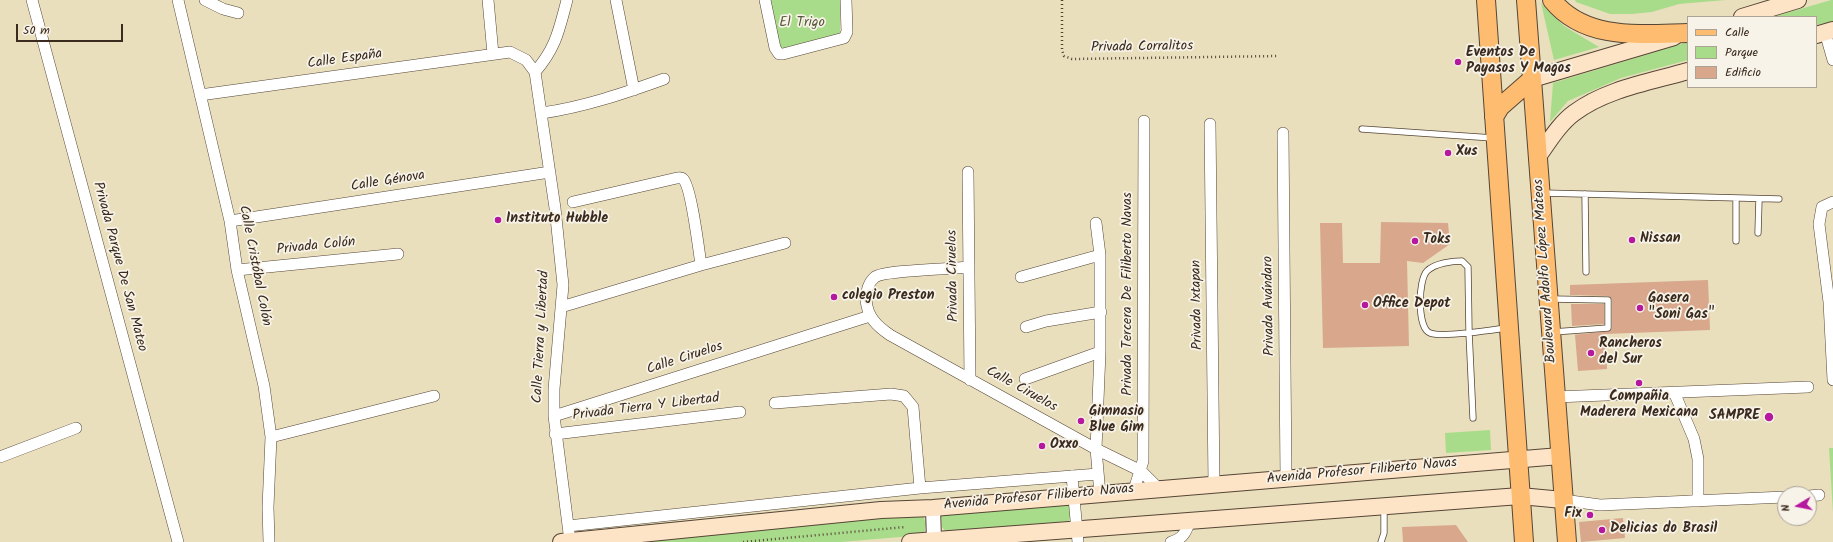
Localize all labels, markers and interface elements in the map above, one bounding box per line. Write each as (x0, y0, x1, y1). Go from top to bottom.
scale bar (18, 16, 125, 42)
park label: El Trigo (779, 16, 825, 32)
legend (1687, 16, 1817, 88)
text: 50 m (23, 21, 50, 40)
text: Calle (1725, 23, 1749, 42)
street label: Privada Corralitos (1091, 39, 1193, 57)
text: Parque (1725, 43, 1758, 62)
street label: Calle España (307, 46, 383, 74)
place label: Eventos De Payasos Y Magos (1466, 46, 1571, 78)
marker: Eventos De Payasos Y Magos (1453, 57, 1463, 67)
text: Edificio (1725, 63, 1761, 82)
place label: Xus (1456, 145, 1478, 161)
marker: Xus (1443, 148, 1453, 158)
street label: Calle Génova (350, 168, 426, 196)
street label: Boulevard Adolfo López Mateos (1531, 178, 1561, 364)
street label: Privada Parque De San Mateo (88, 180, 150, 354)
street label: Privada Tercera De Filiberto Navas (1121, 192, 1137, 396)
street label: Calle Cristóbal Colón (234, 204, 274, 328)
place label: Instituto Hubble (506, 212, 608, 228)
marker: Instituto Hubble (493, 215, 503, 225)
street label: Privada Ciruelos (945, 230, 963, 322)
place label: Nissan (1640, 232, 1680, 248)
place label: Toks (1423, 233, 1450, 249)
street label: Privada Colón (276, 235, 356, 259)
marker: Nissan (1627, 235, 1637, 245)
marker: Toks (1410, 236, 1420, 246)
street label: Privada Avándaro (1261, 256, 1279, 356)
street label: Privada Ixtapan (1189, 260, 1207, 350)
street label: Calle Tierra y Libertad (530, 270, 554, 404)
place label: colegio Preston (842, 289, 935, 305)
marker: colegio Preston (829, 292, 839, 302)
place label: Gasera "Soni Gas" (1648, 292, 1714, 324)
place label: Office Depot (1373, 297, 1450, 313)
marker: Office Depot (1360, 300, 1370, 310)
marker: Gasera "Soni Gas" (1635, 303, 1645, 313)
place label: Rancheros del Sur (1599, 337, 1662, 370)
street label: Calle Ciruelos (645, 339, 725, 379)
marker: Rancheros del Sur (1586, 348, 1596, 358)
street label: Calle Ciruelos (982, 364, 1060, 416)
marker: Compañia Maderera Mexicana (1634, 378, 1644, 388)
place label: Compañia Maderera Mexicana (1580, 390, 1698, 422)
street label: Privada Tierra Y Libertad (572, 391, 720, 425)
place label: Gimnasio Blue Gim (1089, 405, 1144, 438)
place label: SAMPRE (1709, 409, 1760, 425)
marker: SAMPRE (1763, 411, 1775, 423)
marker: Gimnasio Blue Gim (1076, 416, 1086, 426)
place label: Oxxo (1050, 438, 1078, 454)
marker: Oxxo (1037, 441, 1047, 451)
street label: Avenida Profesor Filiberto Navas (1266, 455, 1458, 489)
street label: Avenida Profesor Filiberto Navas (943, 481, 1135, 515)
north arrow (1777, 486, 1817, 526)
text: N (1777, 503, 1796, 513)
place label: Fix (1564, 507, 1582, 523)
marker: Fix (1585, 510, 1595, 520)
place label: Delicias do Brasil (1610, 522, 1717, 538)
marker: Delicias do Brasil (1597, 525, 1607, 535)

